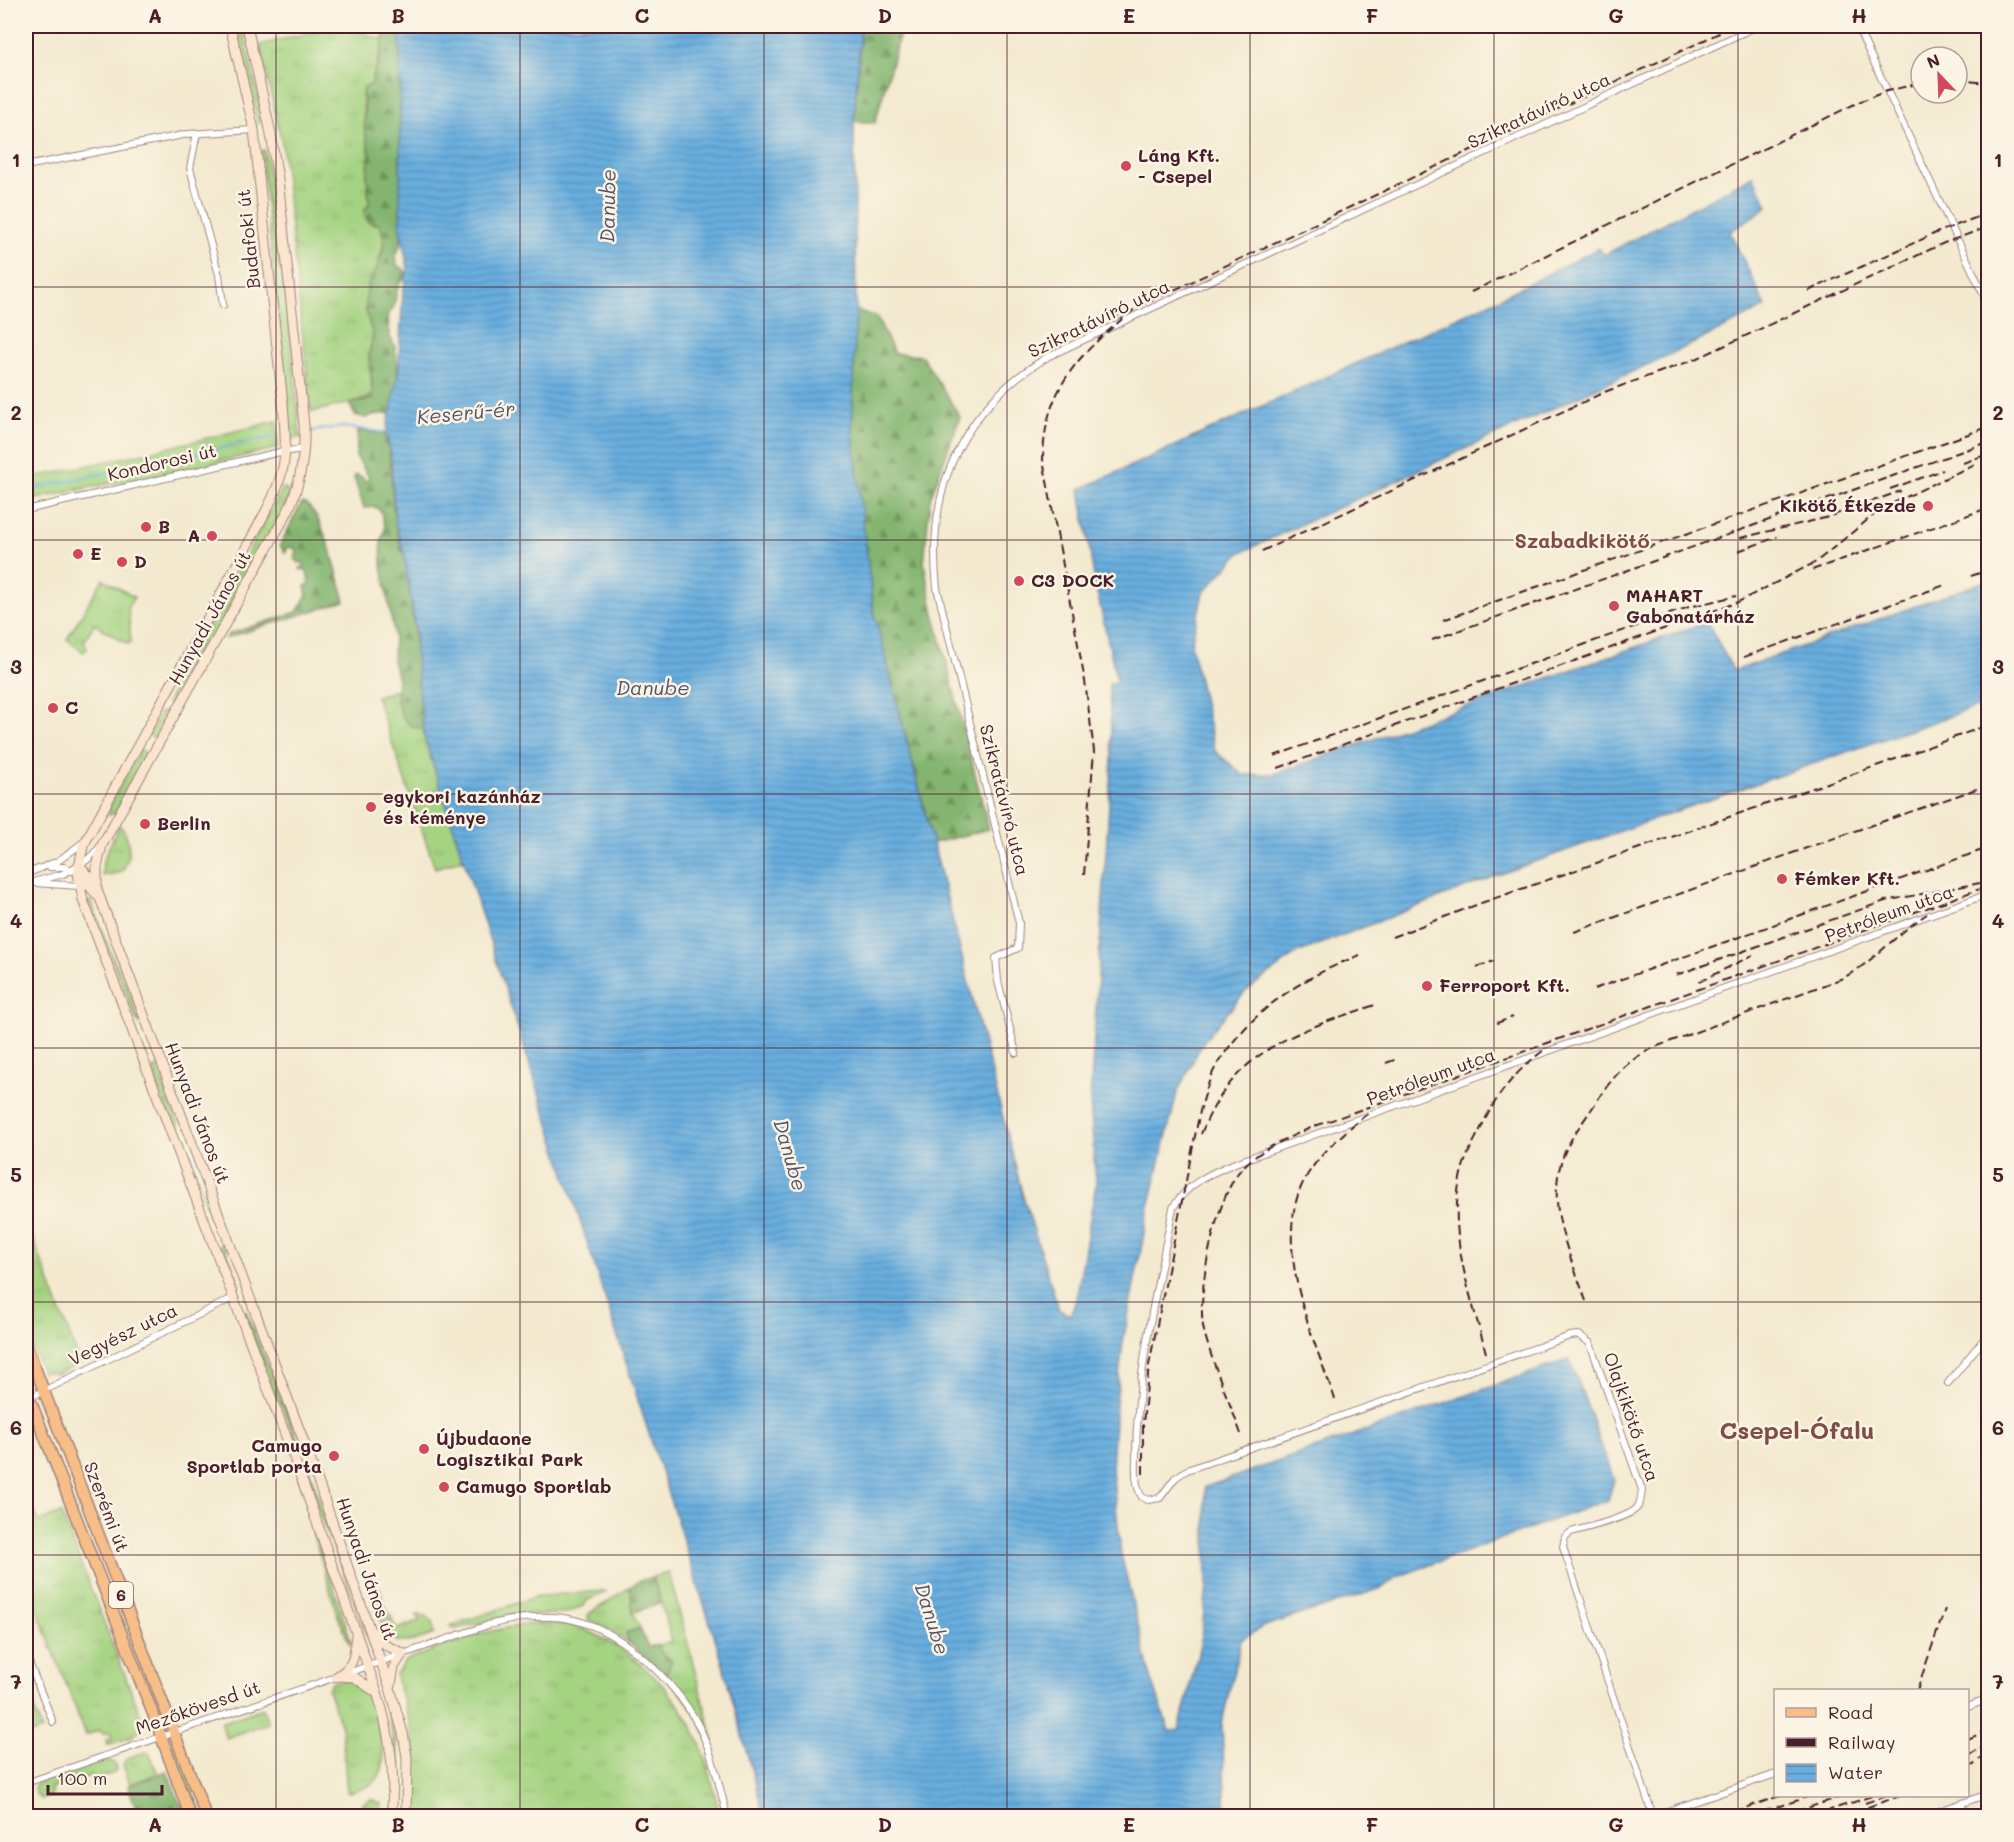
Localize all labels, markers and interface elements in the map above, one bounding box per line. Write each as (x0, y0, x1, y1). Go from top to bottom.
text: A (148, 2, 162, 28)
text: B (391, 2, 405, 28)
text: C (635, 2, 650, 28)
text: D (878, 2, 892, 28)
text: E (1123, 2, 1135, 28)
text: F (1366, 2, 1379, 28)
text: G (1608, 2, 1624, 28)
text: H (1851, 2, 1867, 28)
north arrow (1909, 45, 1969, 105)
text: N (1923, 49, 1943, 73)
street label: Szikratávíró utca (1463, 67, 1614, 154)
place label: Láng Kft. - Csepel (1138, 143, 1220, 188)
text: 1 (12, 146, 20, 172)
text: 1 (1994, 146, 2002, 172)
marker: Láng Kft. - Csepel (1119, 159, 1133, 173)
water label: Danube (593, 169, 621, 243)
street label: Budafoki út (231, 188, 265, 290)
street label: Szikratávíró utca (1024, 273, 1173, 363)
water label: Keserű-ér (416, 395, 516, 429)
text: 2 (10, 399, 22, 425)
text: 2 (1992, 399, 2004, 425)
street label: Kondorosi út (105, 438, 219, 486)
place label: Kikötő Étkezde (1780, 493, 1916, 517)
marker: Kikötő Étkezde (1921, 499, 1935, 513)
place label: B (158, 514, 170, 538)
marker: B (139, 520, 153, 534)
place label: A (187, 523, 200, 547)
district label: Szabadkikötő (1514, 527, 1650, 553)
marker: A (205, 529, 219, 543)
place label: E (90, 541, 102, 565)
street label: Hunyadi János út (162, 546, 256, 689)
marker: E (71, 547, 85, 561)
place label: D (134, 549, 147, 573)
marker: D (115, 555, 129, 569)
place label: C3 DOCK (1031, 568, 1115, 592)
marker: C3 DOCK (1012, 574, 1026, 588)
place label: MAHART Gabonatárház (1626, 583, 1755, 628)
marker: MAHART Gabonatárház (1607, 599, 1621, 613)
text: 3 (10, 653, 22, 679)
text: 3 (1992, 653, 2004, 679)
water label: Danube (616, 674, 690, 700)
place label: C (65, 695, 78, 719)
marker: C (46, 701, 60, 715)
street label: Szikratávíró utca (975, 722, 1035, 878)
place label: egykori kazánház és kéménye (383, 784, 541, 829)
marker: egykori kazánház és kéménye (364, 800, 378, 814)
place label: Berlin (157, 811, 211, 835)
marker: Berlin (138, 817, 152, 831)
place label: Fémker Kft. (1794, 866, 1900, 890)
marker: Fémker Kft. (1775, 872, 1789, 886)
street label: Petróleum utca (1821, 879, 1956, 947)
text: 4 (10, 907, 23, 933)
text: 4 (1992, 907, 2005, 933)
place label: Ferroport Kft. (1439, 973, 1570, 997)
marker: Ferroport Kft. (1420, 979, 1434, 993)
street label: Hunyadi János út (160, 1038, 236, 1187)
street label: Petróleum utca (1363, 1042, 1498, 1110)
water label: Danube (768, 1116, 814, 1194)
text: 5 (10, 1161, 22, 1187)
text: 5 (1992, 1161, 2004, 1187)
street label: Vegyész utca (64, 1297, 181, 1371)
street label: Olajkikötő utca (1599, 1349, 1665, 1485)
text: 6 (10, 1414, 22, 1440)
district label: Csepel-Ófalu (1720, 1414, 1874, 1445)
text: 6 (1992, 1414, 2004, 1440)
place label: Újbudaone Logisztikai Park (436, 1426, 583, 1471)
place label: Camugo Sportlab porta (187, 1433, 322, 1478)
marker: Újbudaone Logisztikai Park (417, 1442, 431, 1456)
marker: Camugo Sportlab porta (327, 1449, 341, 1463)
street label: Szerémi út (79, 1458, 135, 1555)
place label: Camugo Sportlab (456, 1474, 611, 1498)
marker: Camugo Sportlab (437, 1480, 451, 1494)
street label: Hunyadi János út (331, 1494, 403, 1643)
water label: Danube (910, 1580, 956, 1658)
road number: 6 (109, 1582, 133, 1608)
text: 7 (10, 1668, 22, 1694)
text: 7 (1992, 1668, 2004, 1694)
street label: Mezőkövesd út (132, 1674, 263, 1740)
legend (1774, 1689, 1969, 1797)
text: Road (1828, 1700, 1873, 1724)
text: Railway (1828, 1730, 1895, 1754)
scale bar (48, 1758, 162, 1796)
text: Water (1828, 1760, 1883, 1784)
text: 100 m (57, 1766, 107, 1790)
text: A (148, 1811, 162, 1837)
text: B (391, 1811, 405, 1837)
text: C (635, 1811, 650, 1837)
text: D (878, 1811, 892, 1837)
text: E (1123, 1811, 1135, 1837)
text: F (1366, 1811, 1379, 1837)
text: G (1608, 1811, 1624, 1837)
text: H (1851, 1811, 1867, 1837)

